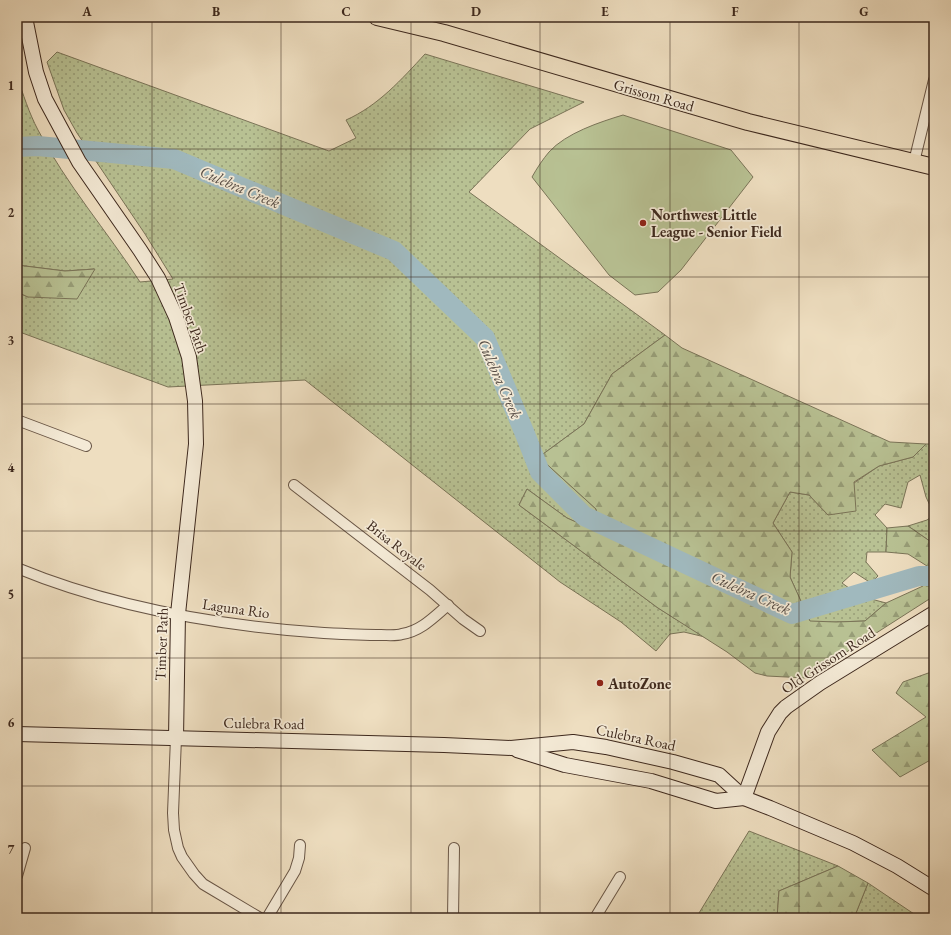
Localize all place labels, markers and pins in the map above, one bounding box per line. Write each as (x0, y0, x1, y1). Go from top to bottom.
place label: Northwest Little League - Senior Field (651, 205, 783, 241)
marker: Northwest Little League - Senior Field (638, 218, 648, 228)
place label: AutoZone (607, 674, 671, 693)
marker: AutoZone (595, 678, 605, 688)

